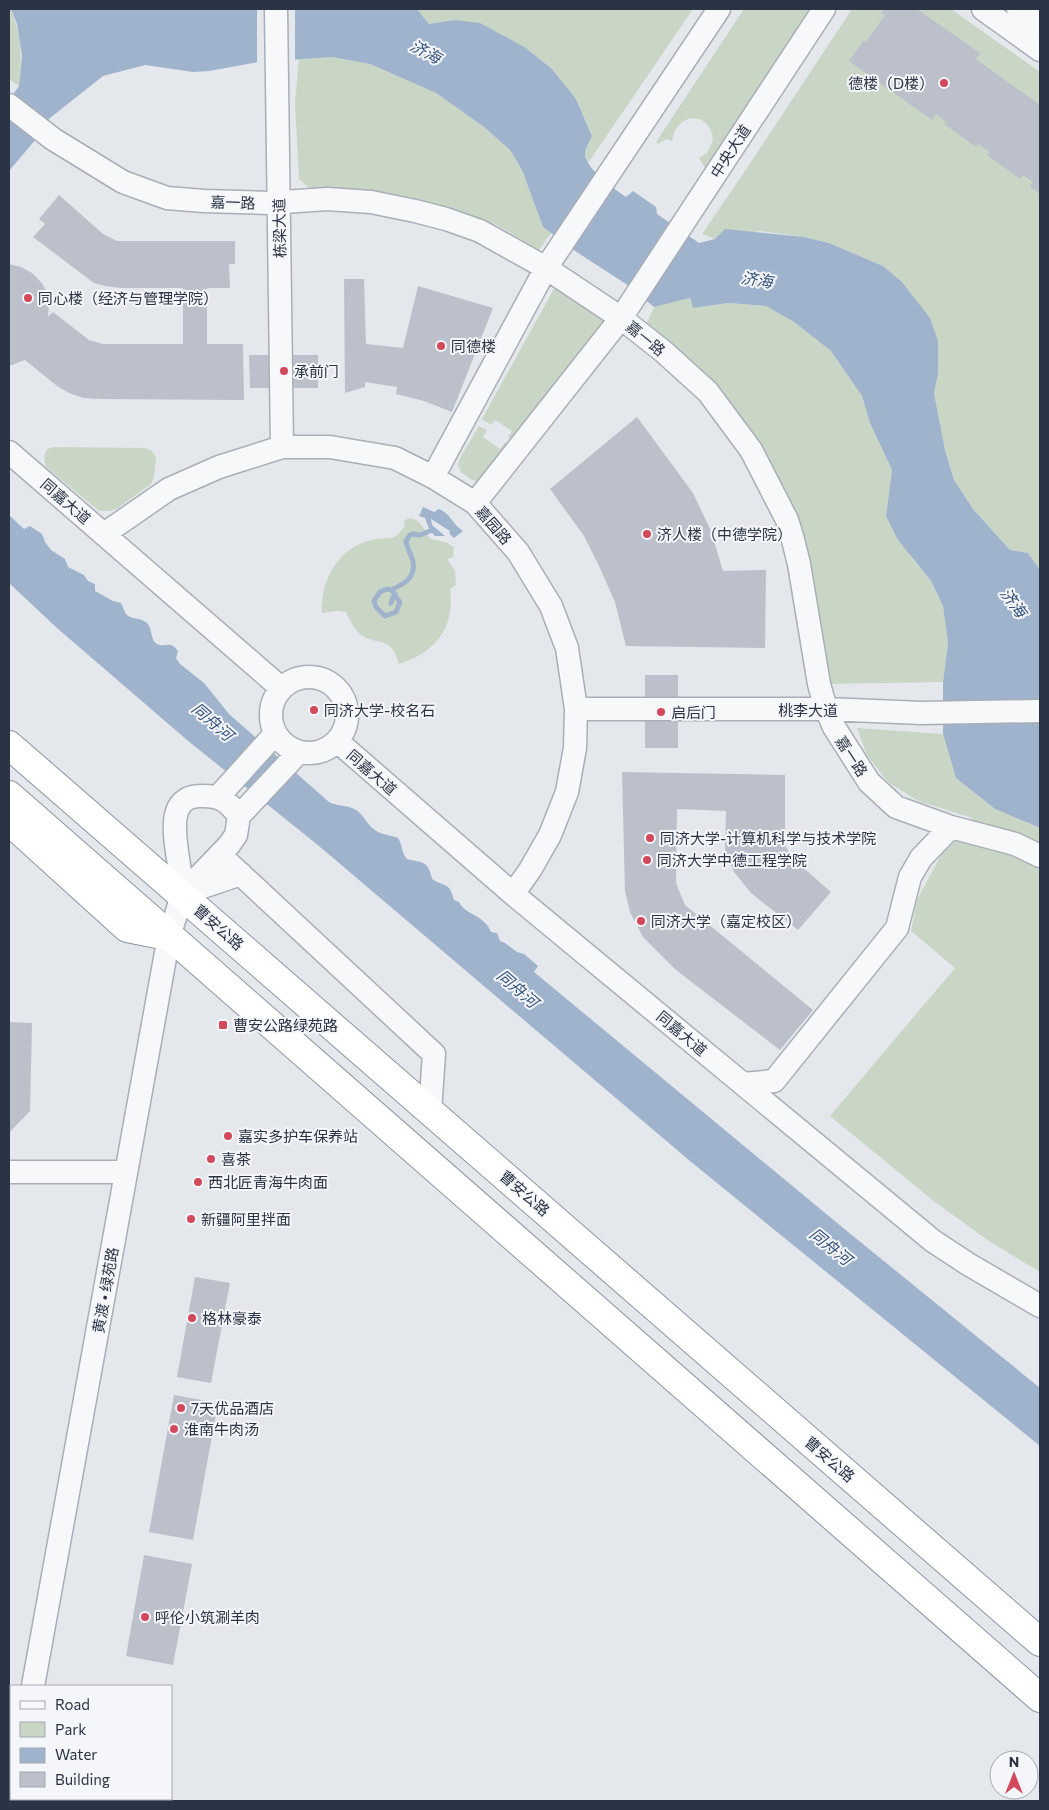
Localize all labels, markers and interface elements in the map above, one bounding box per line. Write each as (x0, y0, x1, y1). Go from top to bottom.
water label: 济海 (407, 35, 446, 68)
place label: 德楼（D楼） (848, 74, 934, 92)
marker: 德楼（D楼） (938, 77, 950, 89)
street label: 中央大道 (706, 121, 754, 181)
street label: 嘉一路 (210, 192, 256, 212)
street label: 栋梁大道 (269, 198, 289, 258)
water label: 济海 (740, 267, 776, 291)
place label: 同心楼（经济与管理学院） (38, 289, 218, 307)
marker: 同心楼（经济与管理学院） (22, 292, 34, 304)
street label: 嘉一路 (623, 317, 669, 359)
place label: 同德楼 (451, 337, 496, 355)
marker: 同德楼 (435, 340, 447, 352)
place label: 承前门 (294, 362, 339, 380)
marker: 承前门 (278, 365, 290, 377)
street label: 同嘉大道 (37, 475, 95, 527)
street label: 嘉园路 (472, 502, 516, 548)
place label: 济人楼（中德学院） (657, 525, 792, 543)
marker: 济人楼（中德学院） (641, 528, 653, 540)
water label: 济海 (997, 583, 1032, 622)
water label: 同舟河 (189, 698, 240, 746)
place label: 同济大学-校名石 (324, 701, 435, 719)
street label: 桃李大道 (778, 701, 838, 719)
place label: 启后门 (671, 703, 716, 721)
marker: 同济大学-校名石 (308, 704, 320, 716)
marker: 启后门 (655, 706, 667, 718)
street label: 嘉一路 (832, 732, 872, 780)
street label: 同嘉大道 (343, 746, 401, 798)
place label: 同济大学-计算机科学与技术学院 (660, 829, 876, 847)
marker: 同济大学-计算机科学与技术学院 (644, 832, 656, 844)
place label: 同济大学中德工程学院 (657, 851, 807, 869)
marker: 同济大学中德工程学院 (641, 854, 653, 866)
street label: 曹安公路 (190, 901, 248, 953)
place label: 同济大学（嘉定校区） (651, 912, 801, 930)
marker: 同济大学（嘉定校区） (635, 915, 647, 927)
water label: 同舟河 (494, 965, 545, 1013)
street label: 同嘉大道 (653, 1007, 711, 1059)
place label: 曹安公路绿苑路 (233, 1016, 338, 1034)
marker: 曹安公路绿苑路 (217, 1019, 229, 1031)
place label: 嘉实多护车保养站 (238, 1127, 358, 1145)
marker: 嘉实多护车保养站 (222, 1130, 234, 1142)
place label: 喜茶 (221, 1150, 251, 1168)
marker: 喜茶 (205, 1153, 217, 1165)
street label: 曹安公路 (496, 1167, 554, 1219)
place label: 西北匠青海牛肉面 (208, 1173, 328, 1191)
marker: 西北匠青海牛肉面 (192, 1176, 204, 1188)
place label: 新疆阿里拌面 (201, 1210, 291, 1228)
marker: 新疆阿里拌面 (185, 1213, 197, 1225)
water label: 同舟河 (806, 1224, 858, 1270)
street label: 黄渡 • 绿苑路 (89, 1246, 121, 1334)
place label: 格林豪泰 (202, 1309, 262, 1327)
marker: 格林豪泰 (186, 1312, 198, 1324)
place label: 7天优品酒店 (191, 1399, 274, 1417)
marker: 7天优品酒店 (175, 1402, 187, 1414)
place label: 淮南牛肉汤 (184, 1420, 259, 1438)
marker: 淮南牛肉汤 (168, 1423, 180, 1435)
street label: 曹安公路 (801, 1433, 859, 1485)
place label: 呼伦小筑涮羊肉 (155, 1608, 260, 1626)
marker: 呼伦小筑涮羊肉 (139, 1611, 151, 1623)
legend (10, 1685, 172, 1800)
text: Road (55, 1695, 90, 1713)
text: Park (55, 1720, 86, 1738)
text: Water (55, 1745, 97, 1763)
north arrow (989, 1750, 1039, 1800)
text: N (1009, 1753, 1019, 1770)
text: Building (55, 1770, 110, 1788)

